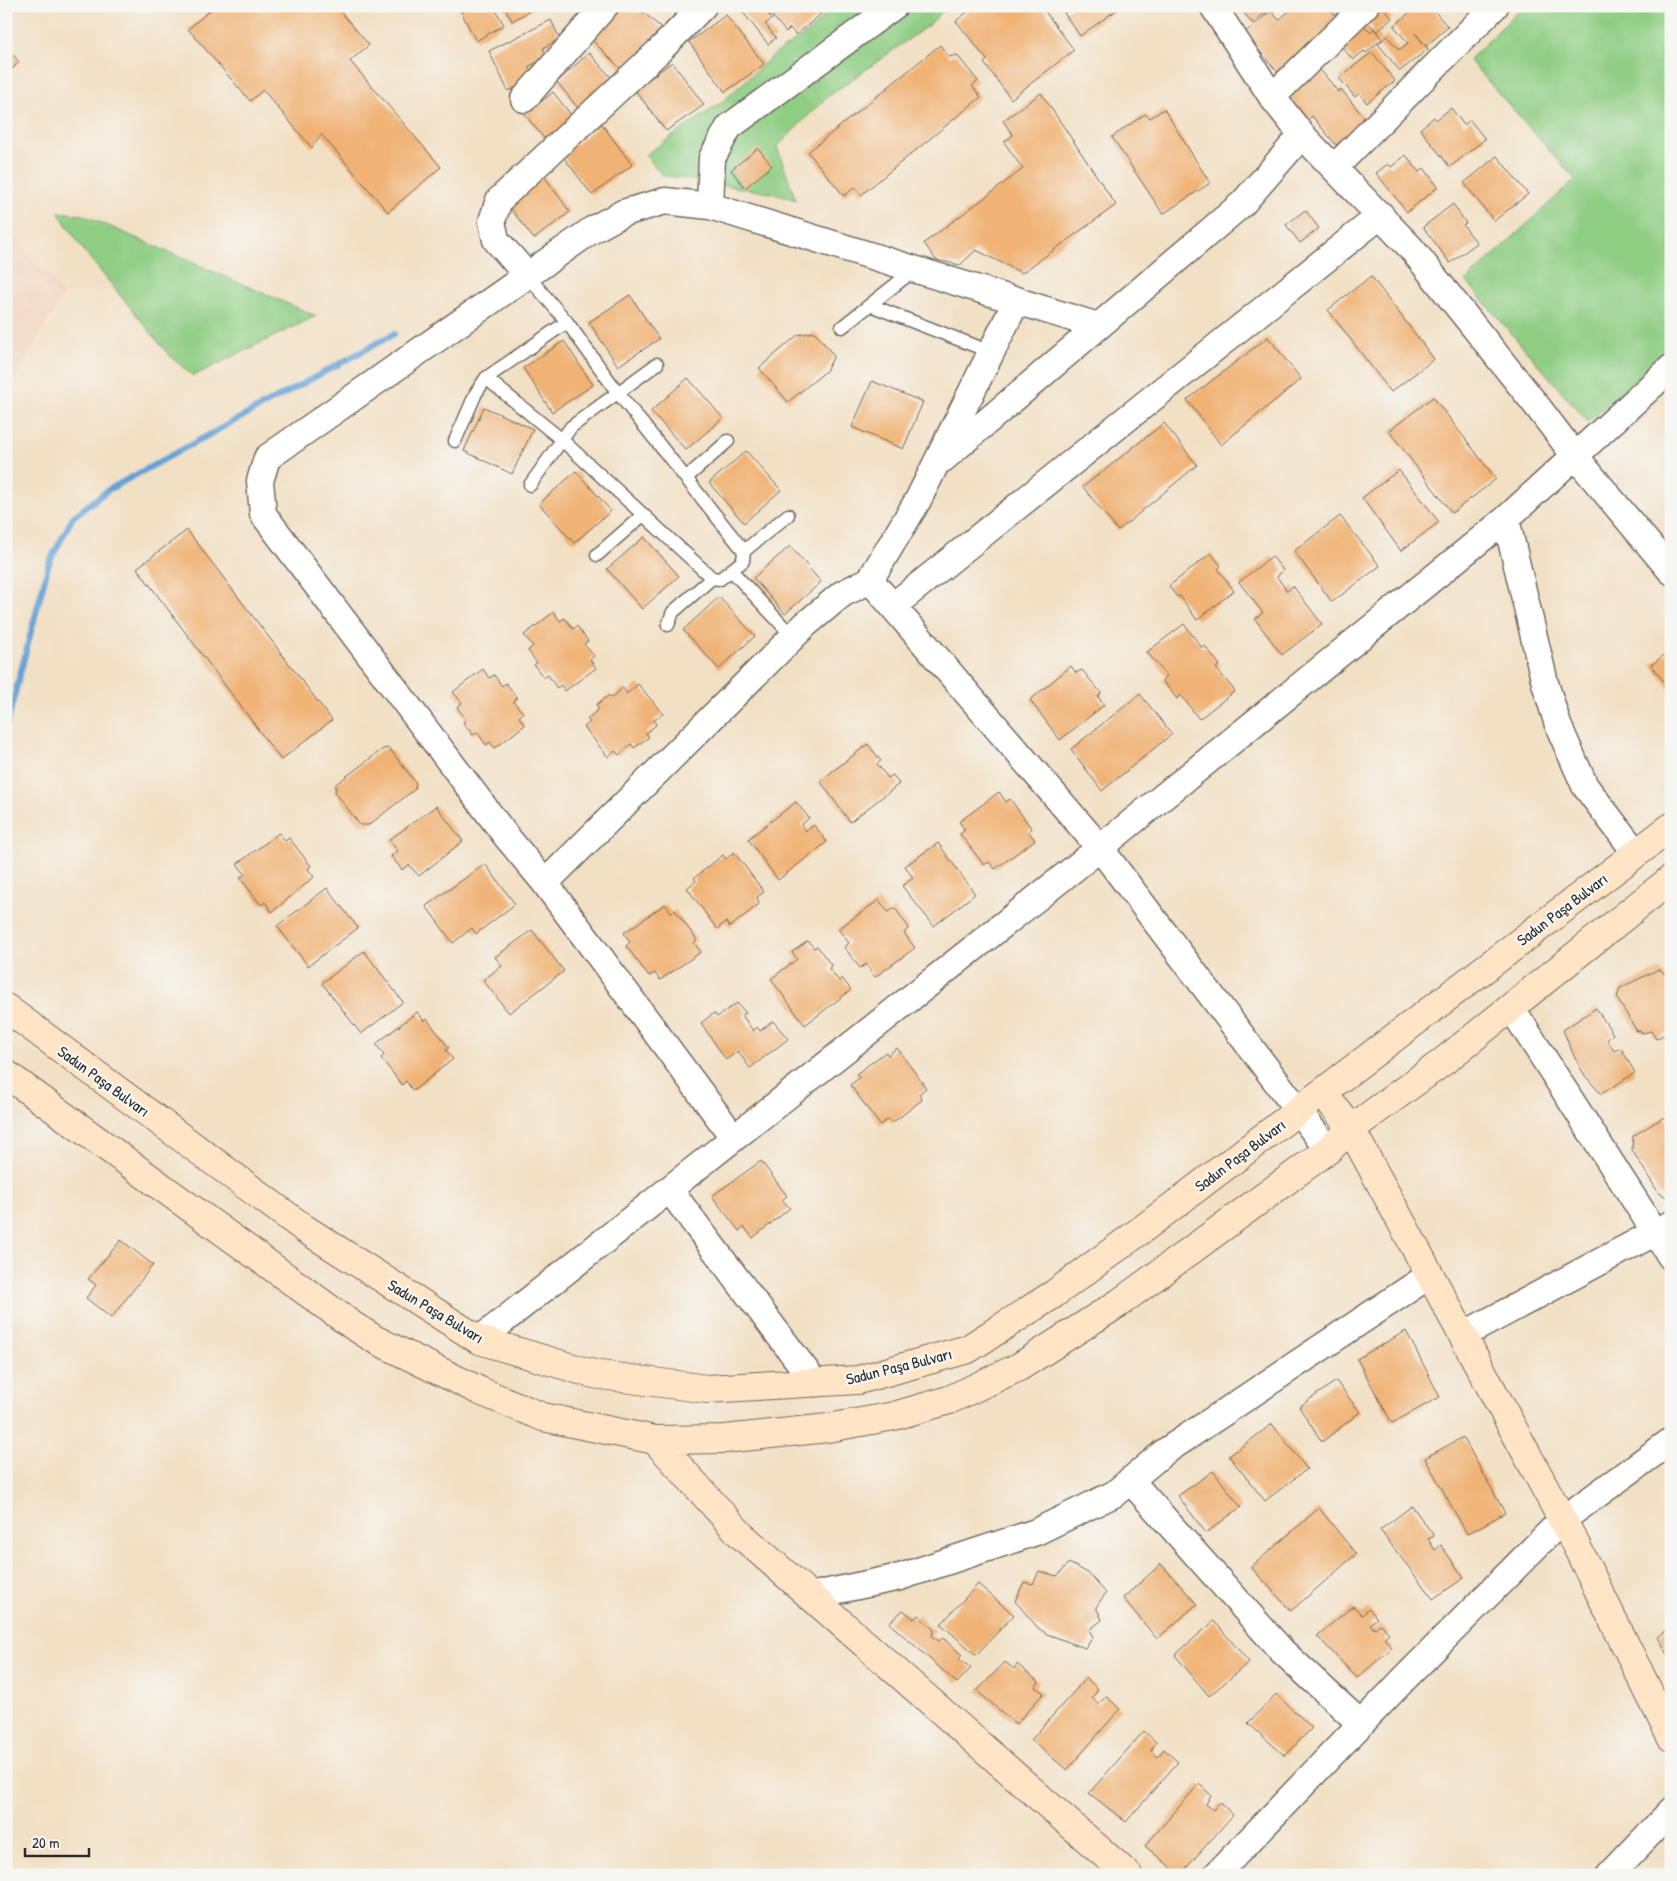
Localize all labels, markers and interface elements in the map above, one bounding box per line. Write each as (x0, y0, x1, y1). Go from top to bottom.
street label: Sadun Paşa Bulvarı (1512, 868, 1612, 950)
street label: Sadun Paşa Bulvarı (54, 1040, 154, 1122)
street label: Sadun Paşa Bulvarı (1190, 1114, 1290, 1196)
street label: Sadun Paşa Bulvarı (384, 1274, 488, 1348)
street label: Sadun Paşa Bulvarı (844, 1342, 954, 1390)
scale bar (25, 1826, 89, 1858)
text: 20 m (32, 1832, 59, 1853)

